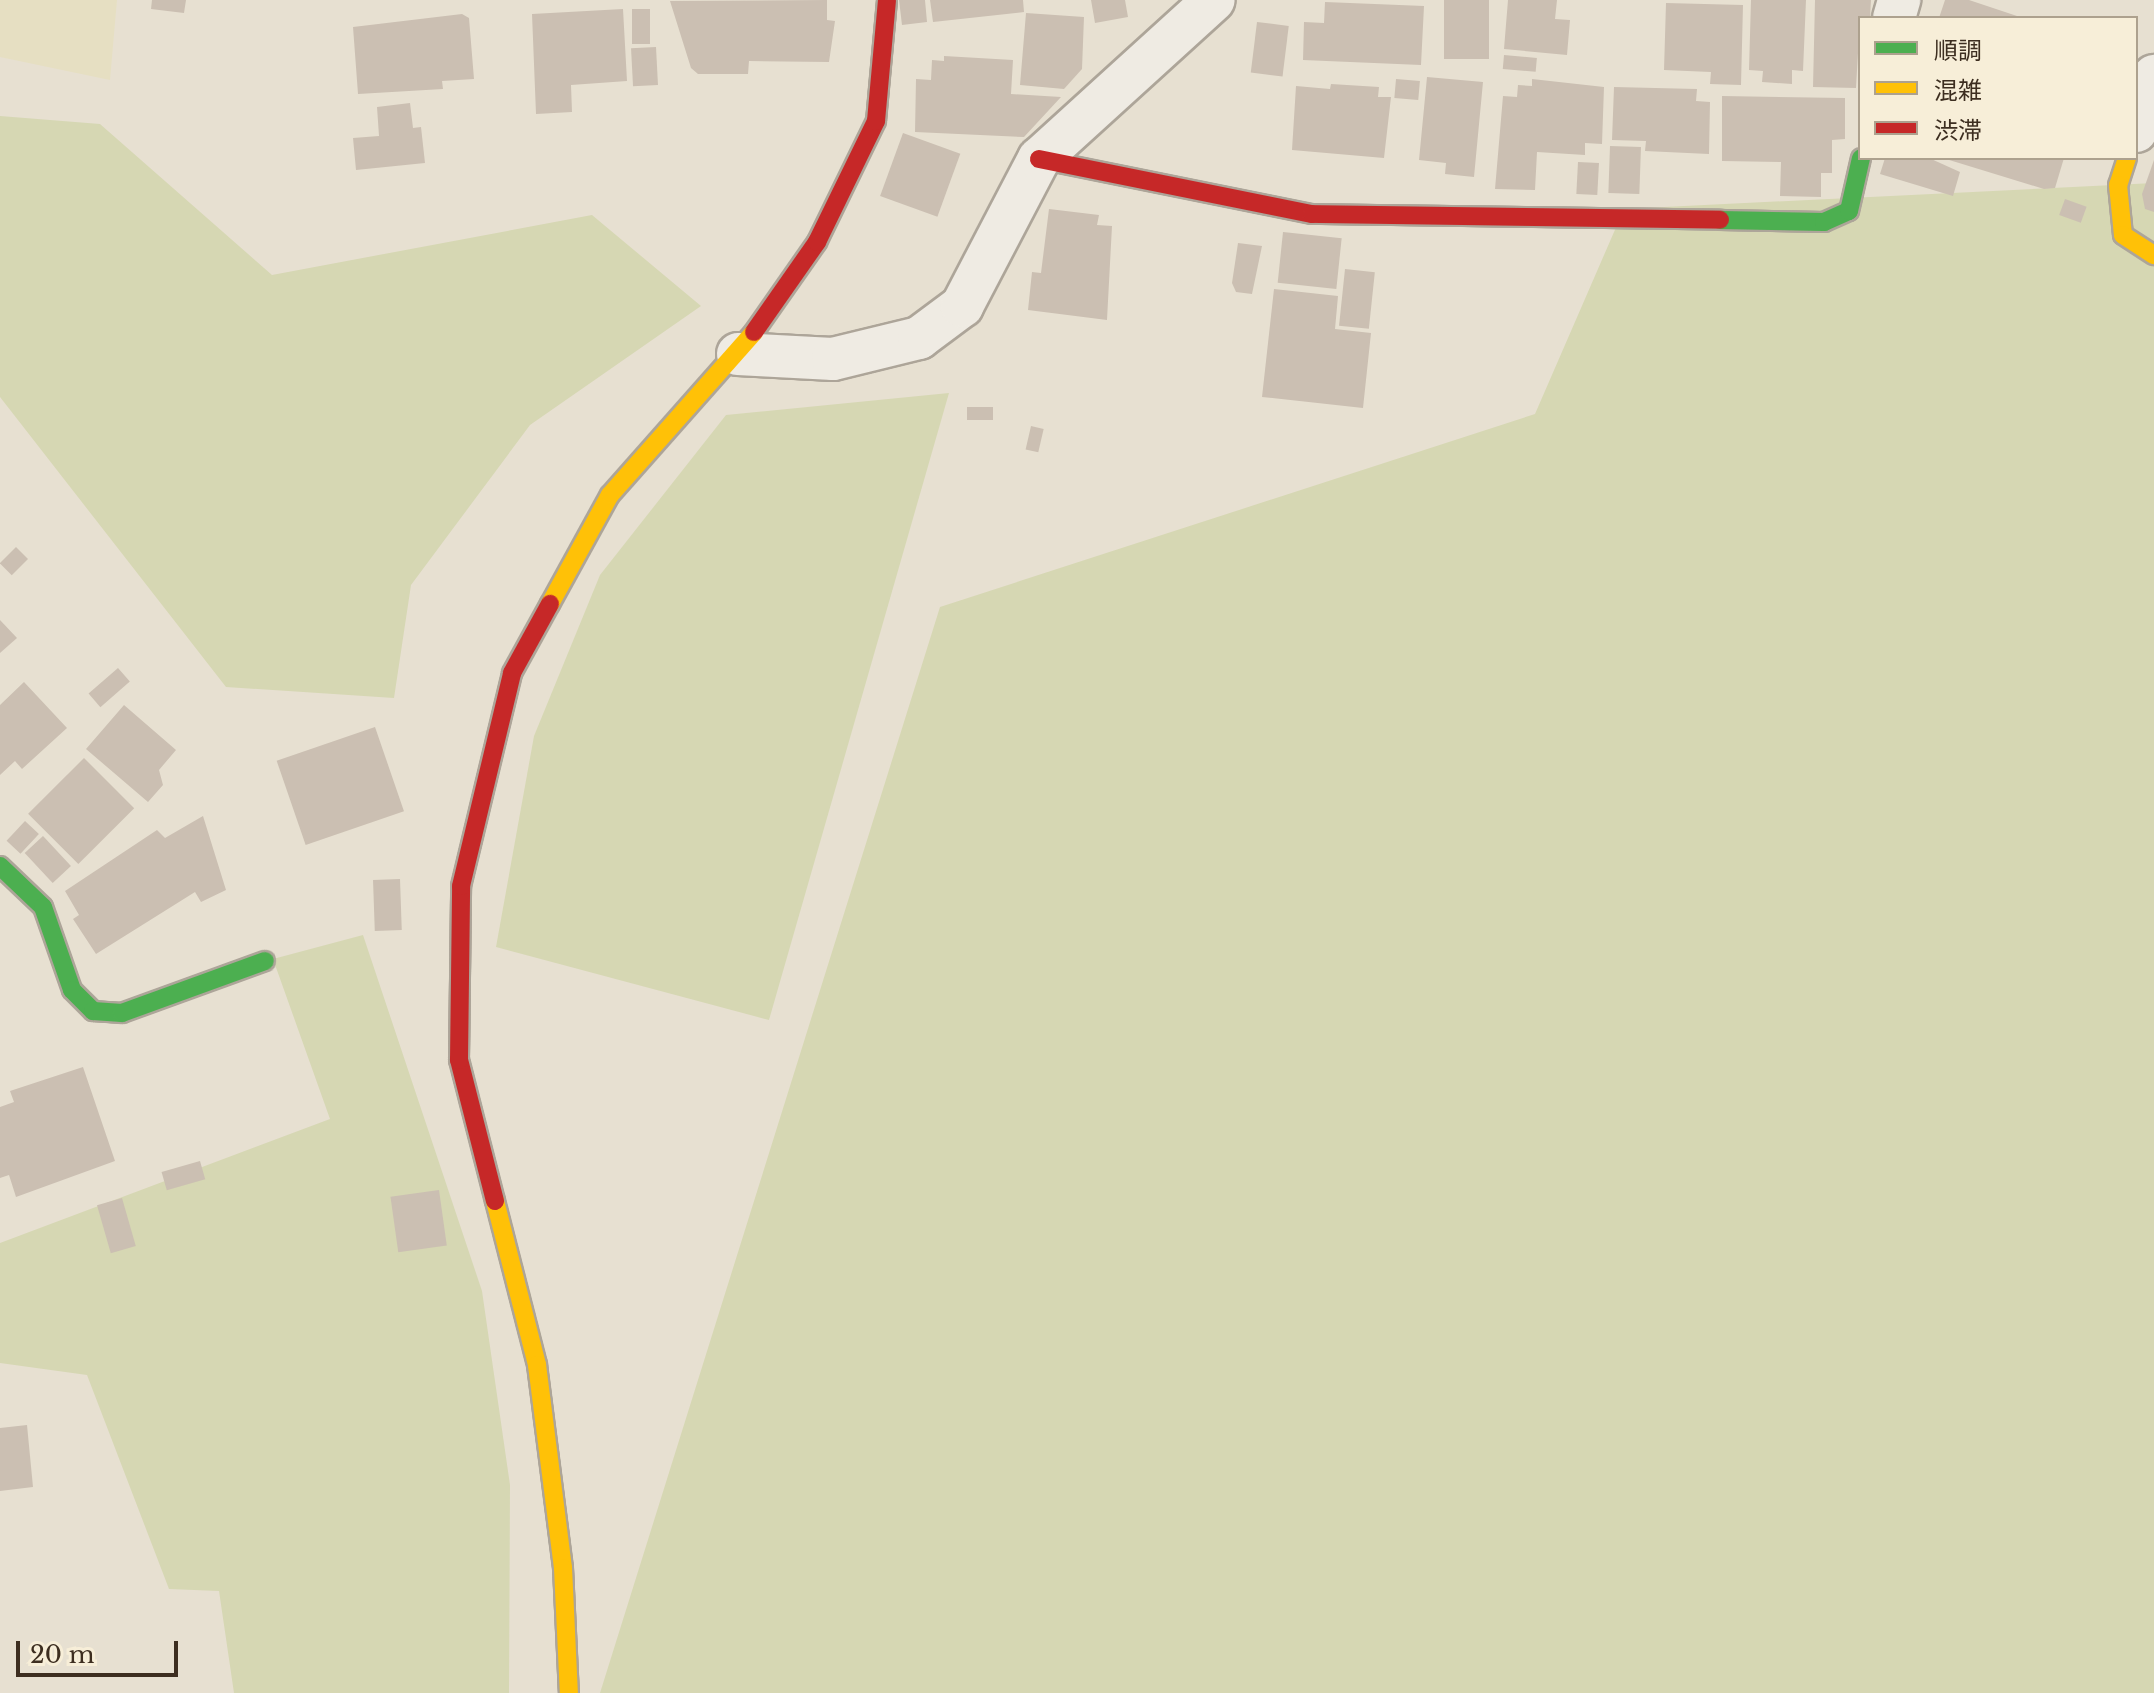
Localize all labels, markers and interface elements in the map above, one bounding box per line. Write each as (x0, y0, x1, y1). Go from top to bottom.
legend (1858, 16, 2138, 160)
text: 順調 (1934, 36, 1982, 65)
text: 混雑 (1934, 76, 1982, 105)
text: 渋滞 (1934, 116, 1982, 145)
scale bar (20, 1625, 182, 1675)
text: 20 m (30, 1640, 95, 1669)

